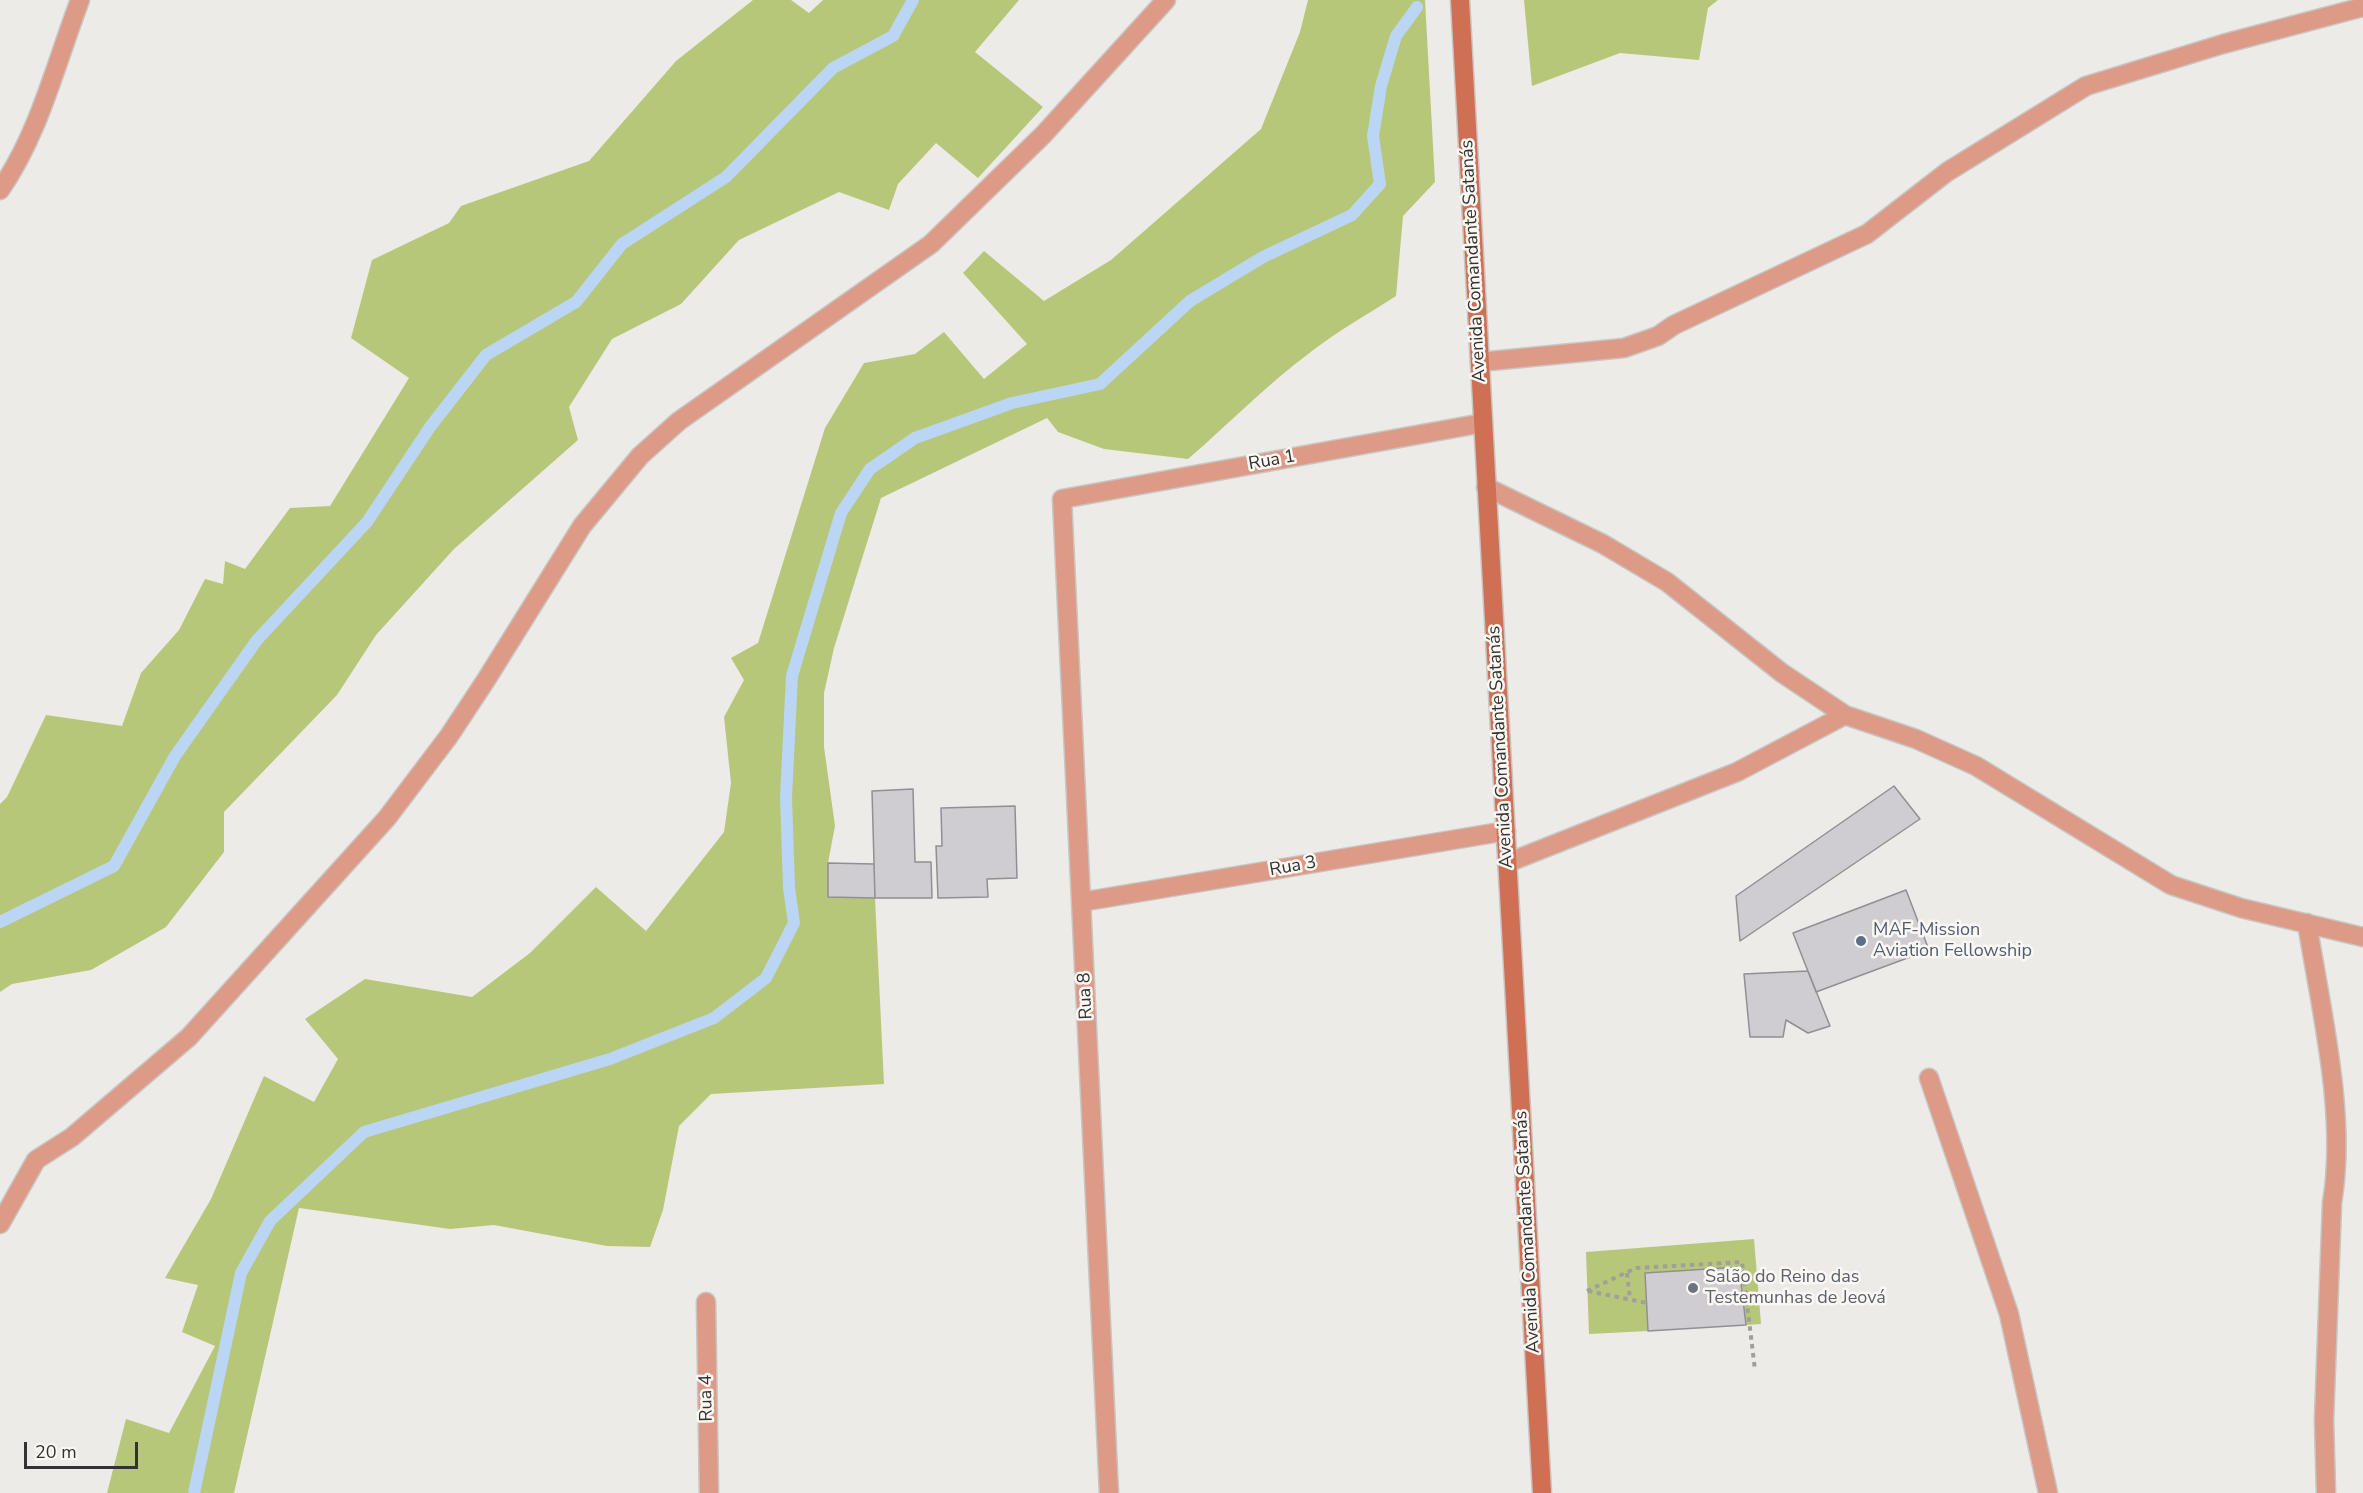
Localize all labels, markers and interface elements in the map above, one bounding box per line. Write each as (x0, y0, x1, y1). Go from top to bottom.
street label: Avenida Comandante Satanás (1457, 139, 1491, 383)
street label: Rua 1 (1247, 446, 1297, 476)
street label: Avenida Comandante Satanás (1484, 625, 1518, 869)
street label: Rua 3 (1268, 852, 1318, 882)
place label: MAF-Mission Aviation Fellowship (1873, 920, 2032, 962)
marker: MAF-Mission Aviation Fellowship (1854, 934, 1868, 948)
street label: Rua 8 (1074, 972, 1098, 1020)
street label: Avenida Comandante Satanás (1511, 1110, 1545, 1354)
place label: Salão do Reino das Testemunhas de Jeová (1705, 1267, 1886, 1310)
marker: Salão do Reino das Testemunhas de Jeová (1686, 1281, 1700, 1295)
street label: Rua 4 (696, 1374, 718, 1422)
scale bar (27, 1430, 141, 1468)
text: 20 m (35, 1440, 77, 1464)

